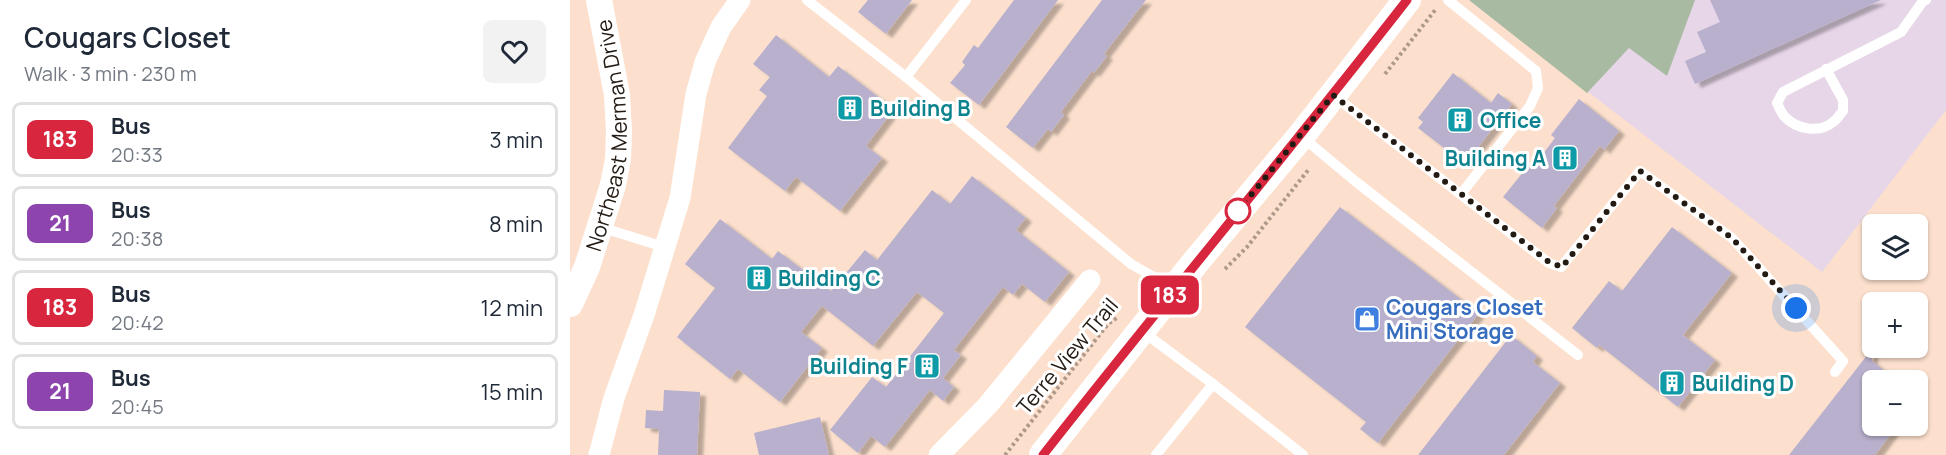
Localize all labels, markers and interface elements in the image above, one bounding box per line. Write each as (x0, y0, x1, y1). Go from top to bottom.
street label: Northeast Merman Drive (579, 17, 633, 255)
text: Cougars Closet (24, 18, 231, 56)
button: heart (483, 20, 546, 83)
text: Walk · 3 min · 230 m (24, 60, 197, 87)
building icon: Building B (835, 93, 865, 123)
place label: Building B (870, 94, 971, 122)
building icon: Office (1445, 105, 1475, 135)
place label: Office (1480, 106, 1541, 134)
text: Bus (111, 111, 151, 141)
text: 183 (43, 125, 77, 153)
text: 3 min (490, 125, 543, 155)
text: 20:33 (111, 141, 163, 168)
building icon: Building A (1550, 143, 1580, 173)
place label: Building A (1445, 144, 1546, 172)
text: Bus (111, 195, 151, 225)
unlabelled marker (1225, 198, 1251, 224)
text: 21 (49, 209, 71, 237)
text: 8 min (489, 209, 543, 239)
map controls (1862, 214, 1928, 436)
button: layers (1862, 214, 1928, 280)
text: 20:38 (111, 225, 163, 252)
building icon: Building C (744, 263, 774, 293)
place label: Building C (778, 264, 881, 292)
line badge: 183 (1136, 276, 1204, 314)
text: Bus (111, 279, 151, 309)
text: 183 (1153, 281, 1187, 309)
street label: Terre View Trail (1010, 292, 1124, 420)
button: + (1862, 292, 1928, 358)
text: 183 (43, 293, 77, 321)
text: 12 min (481, 293, 543, 323)
place label: Cougars Closet Mini Storage (1386, 293, 1543, 345)
your location (1781, 293, 1811, 323)
shop icon: Cougars Closet Mini Storage (1352, 304, 1382, 334)
text: 20:42 (111, 309, 164, 336)
building icon: Building F (912, 351, 942, 381)
place label: Building F (810, 352, 908, 380)
text: Bus (111, 363, 151, 393)
building icon: Building D (1657, 368, 1687, 398)
place label: Building D (1692, 369, 1794, 397)
button: − (1862, 370, 1928, 436)
text: 21 (49, 377, 71, 405)
text: 15 min (480, 377, 543, 407)
text: 20:45 (111, 393, 164, 420)

